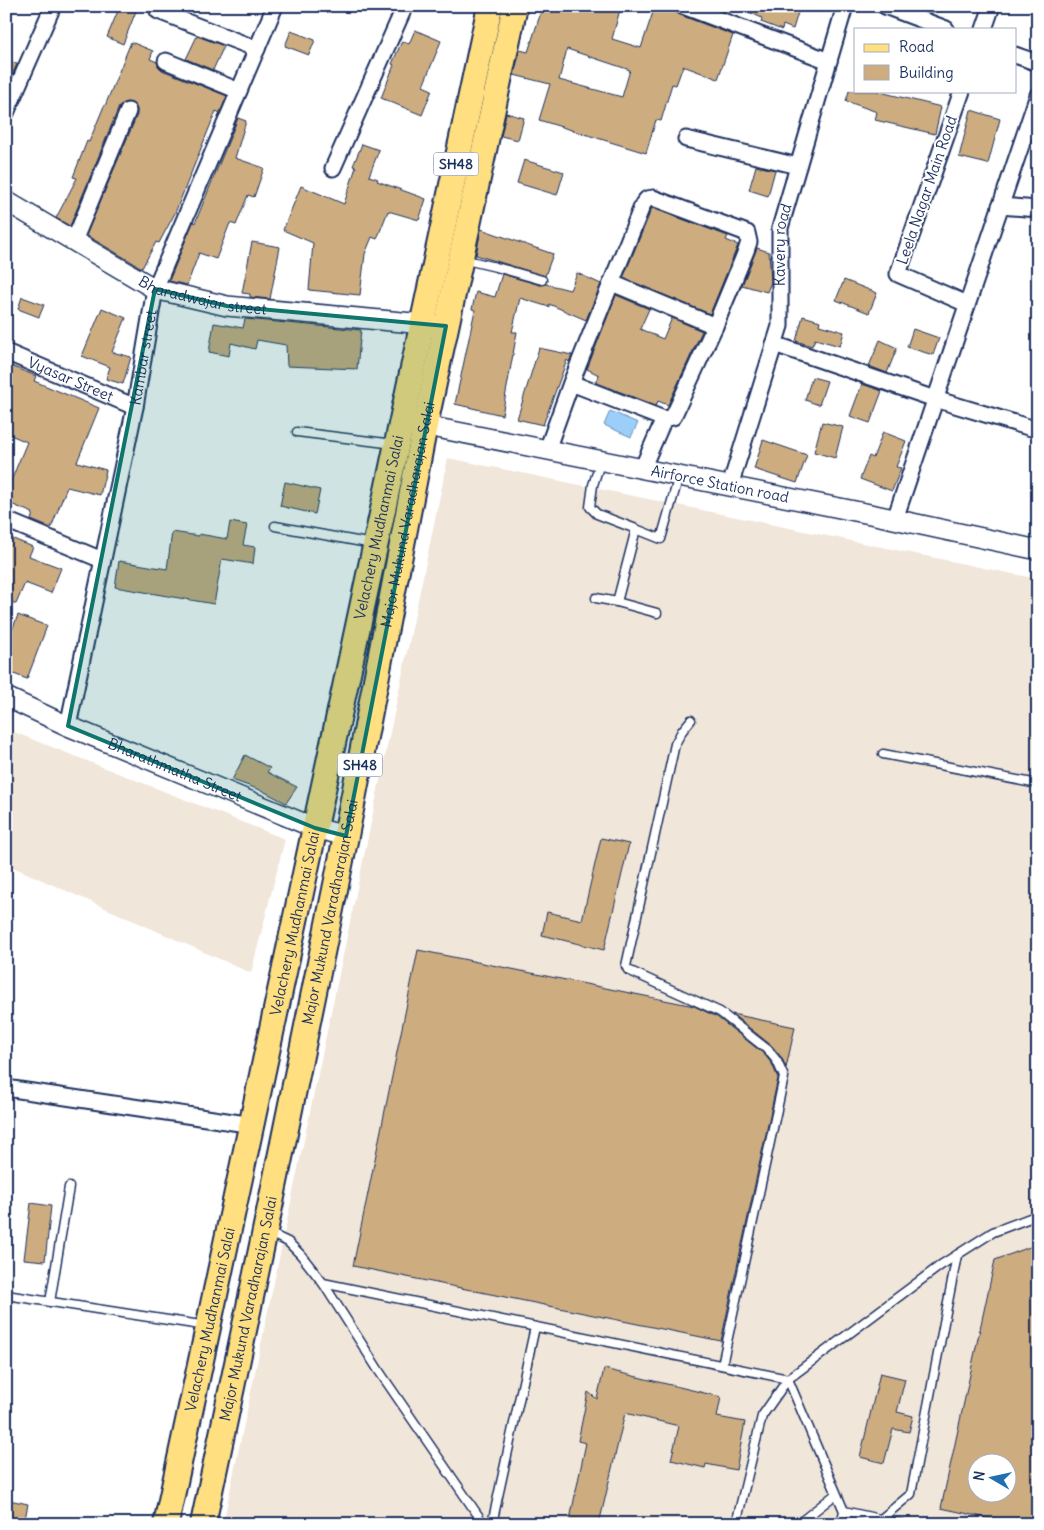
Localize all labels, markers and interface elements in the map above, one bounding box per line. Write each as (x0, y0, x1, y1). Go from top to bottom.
legend (854, 28, 1016, 92)
text: Road (899, 37, 934, 56)
text: Building (899, 63, 954, 82)
street label: Leela Nagar Main Road (892, 113, 961, 267)
road number: SH48 (434, 152, 478, 175)
street label: Kavery road (770, 201, 796, 286)
street label: Bharadwajar street (135, 271, 267, 319)
street label: Kambar street (125, 309, 160, 407)
street label: Vyasar Street (25, 352, 116, 406)
street label: Major Mukund Varadharajan Salai (376, 400, 439, 629)
street label: Velachery Mudhanmai Salai (350, 434, 407, 621)
street label: Airforce Station road (650, 461, 791, 507)
street label: Bharathmatha Street (105, 734, 245, 806)
road number: SH48 (338, 754, 382, 776)
street label: Major Mukund Varadharajan Salai (298, 798, 362, 1026)
street label: Velachery Mudhanmai Salai (266, 830, 323, 1017)
street label: Major Mukund Varadharajan Salai (215, 1195, 281, 1423)
street label: Velachery Mudhanmai Salai (181, 1226, 239, 1413)
north arrow (966, 1452, 1016, 1502)
text: N (970, 1470, 989, 1482)

